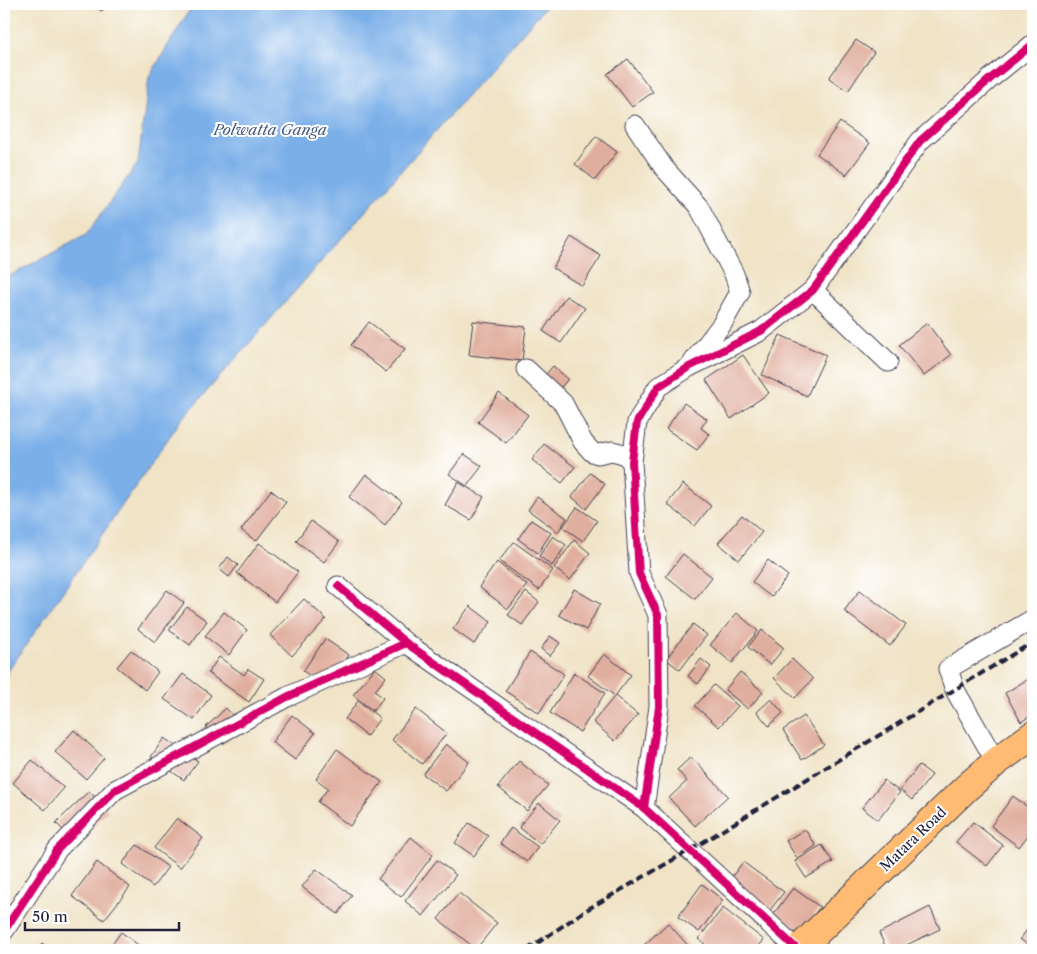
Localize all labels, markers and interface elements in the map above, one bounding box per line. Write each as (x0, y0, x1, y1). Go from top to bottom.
water label: Polwatta Ganga (212, 120, 327, 139)
street label: Matara Road (876, 803, 950, 875)
scale bar (25, 899, 179, 931)
text: 50 m (32, 907, 68, 926)

